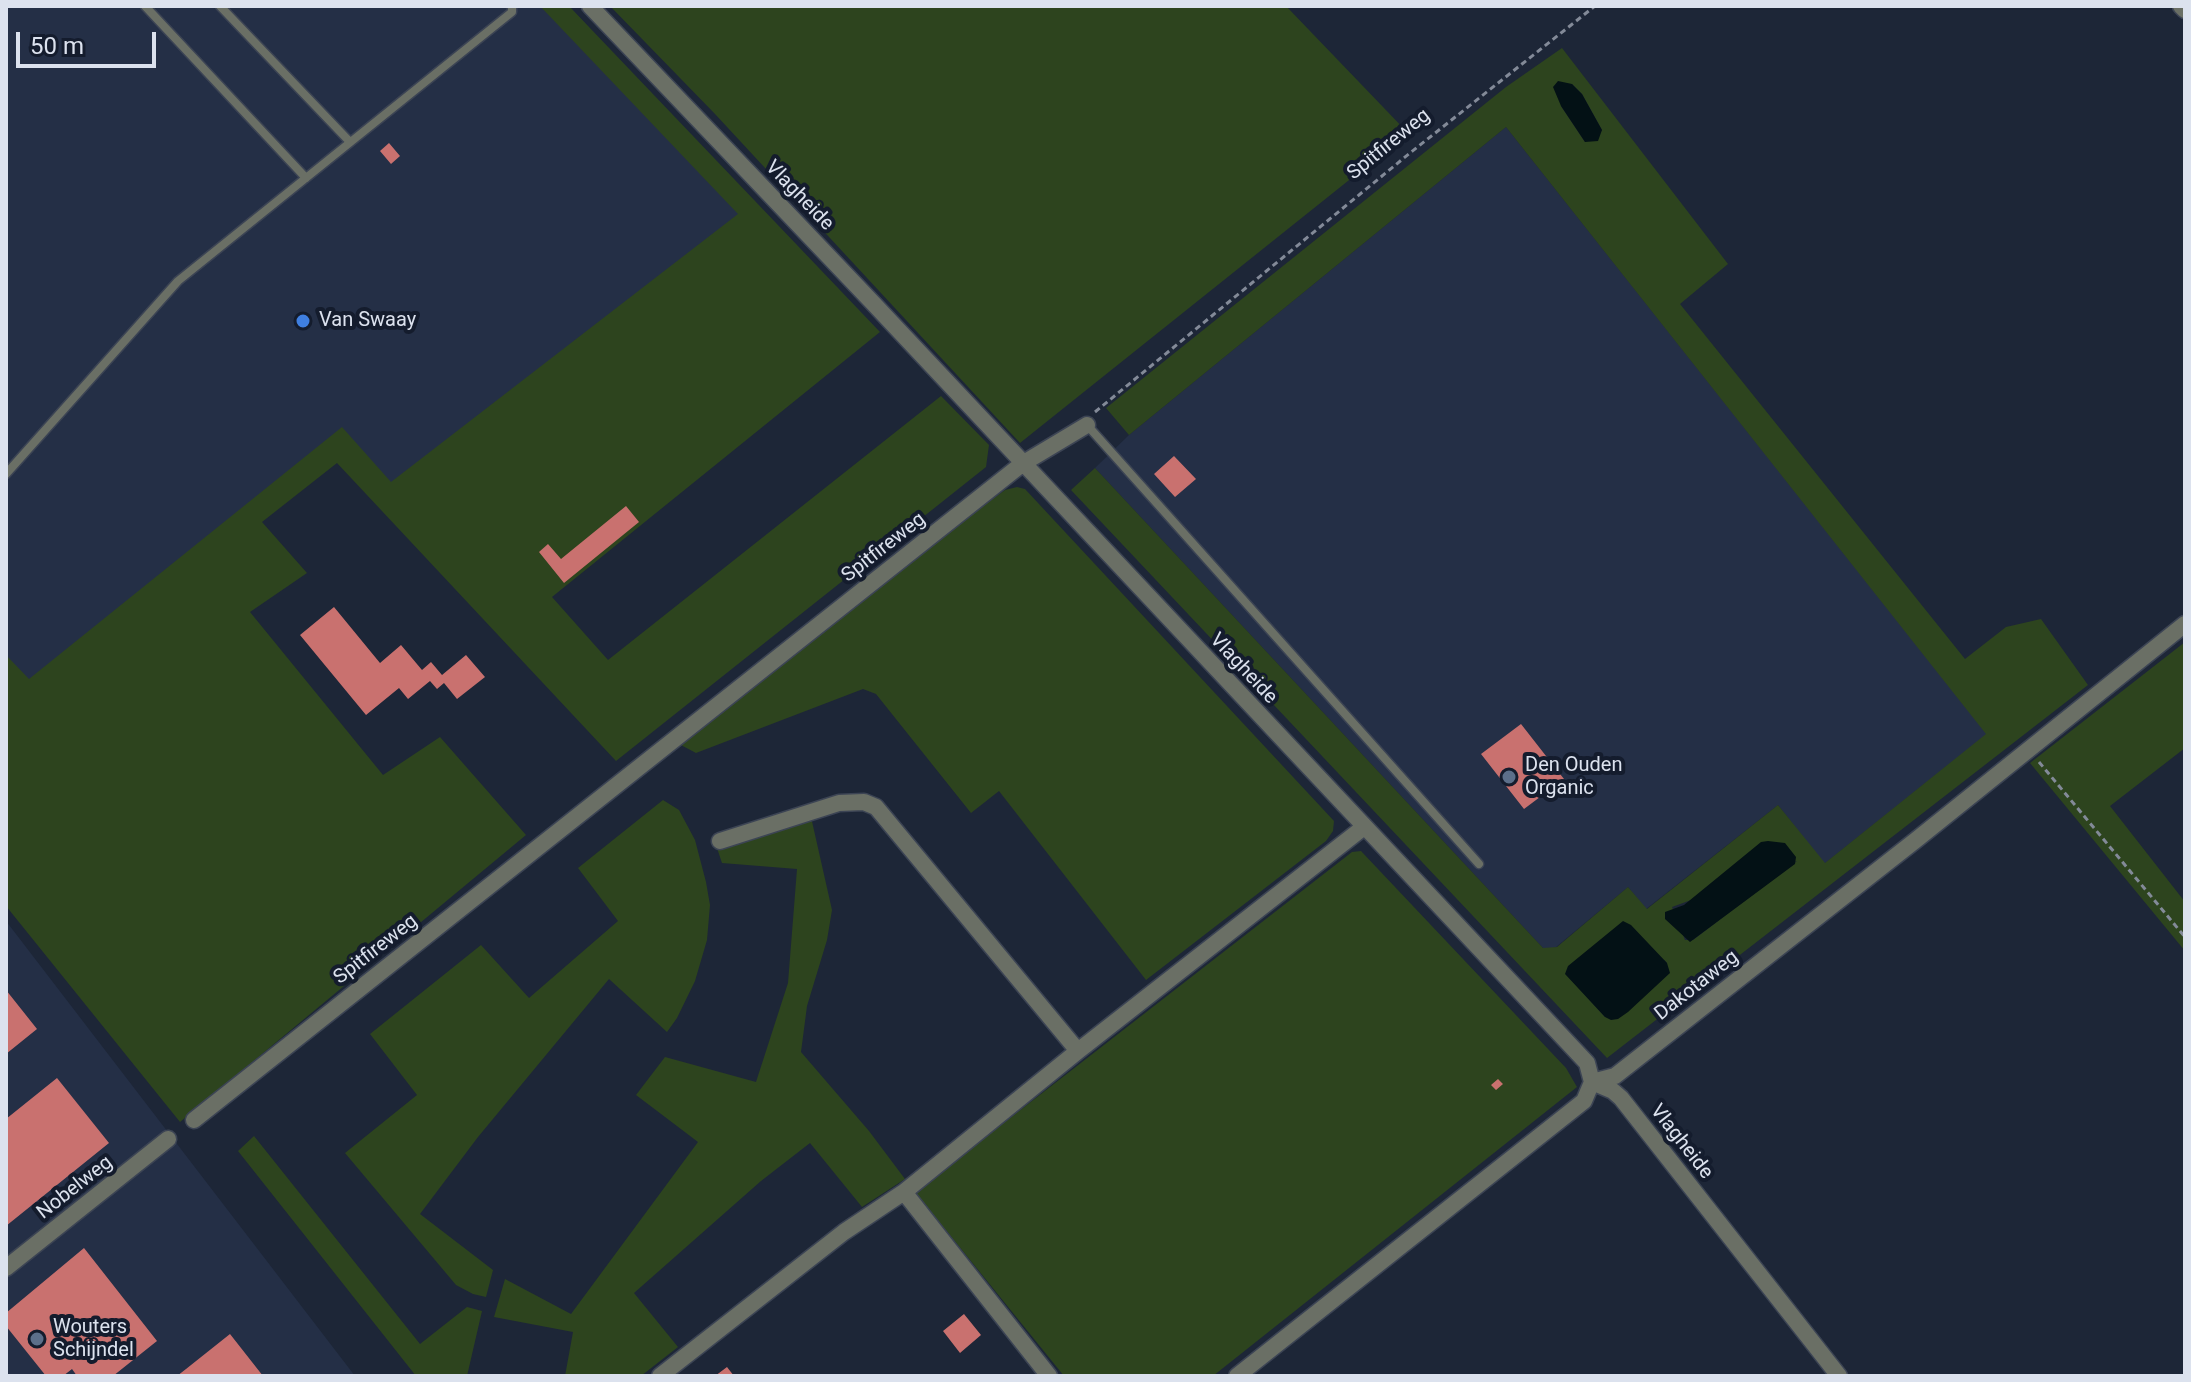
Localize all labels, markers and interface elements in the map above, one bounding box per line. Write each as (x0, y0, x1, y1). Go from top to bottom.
scale bar (20, 16, 160, 66)
text: 50 m (30, 32, 84, 60)
street label: Spitfireweg (1343, 104, 1435, 186)
street label: Vlagheide (760, 156, 838, 236)
place label: Van Swaay (319, 309, 416, 333)
marker: Van Swaay (294, 312, 312, 330)
street label: Spitfireweg (837, 508, 931, 588)
street label: Vlagheide (1204, 629, 1282, 709)
place label: Den Ouden Organic (1525, 754, 1622, 801)
marker: Den Ouden Organic (1500, 768, 1518, 786)
street label: Spitfireweg (329, 910, 423, 990)
street label: Dakotaweg (1650, 946, 1744, 1026)
street label: Vlagheide (1644, 1100, 1718, 1184)
street label: Nobelweg (32, 1151, 118, 1225)
place label: Wouters Schijndel (53, 1316, 134, 1363)
marker: Wouters Schijndel (28, 1330, 46, 1348)

